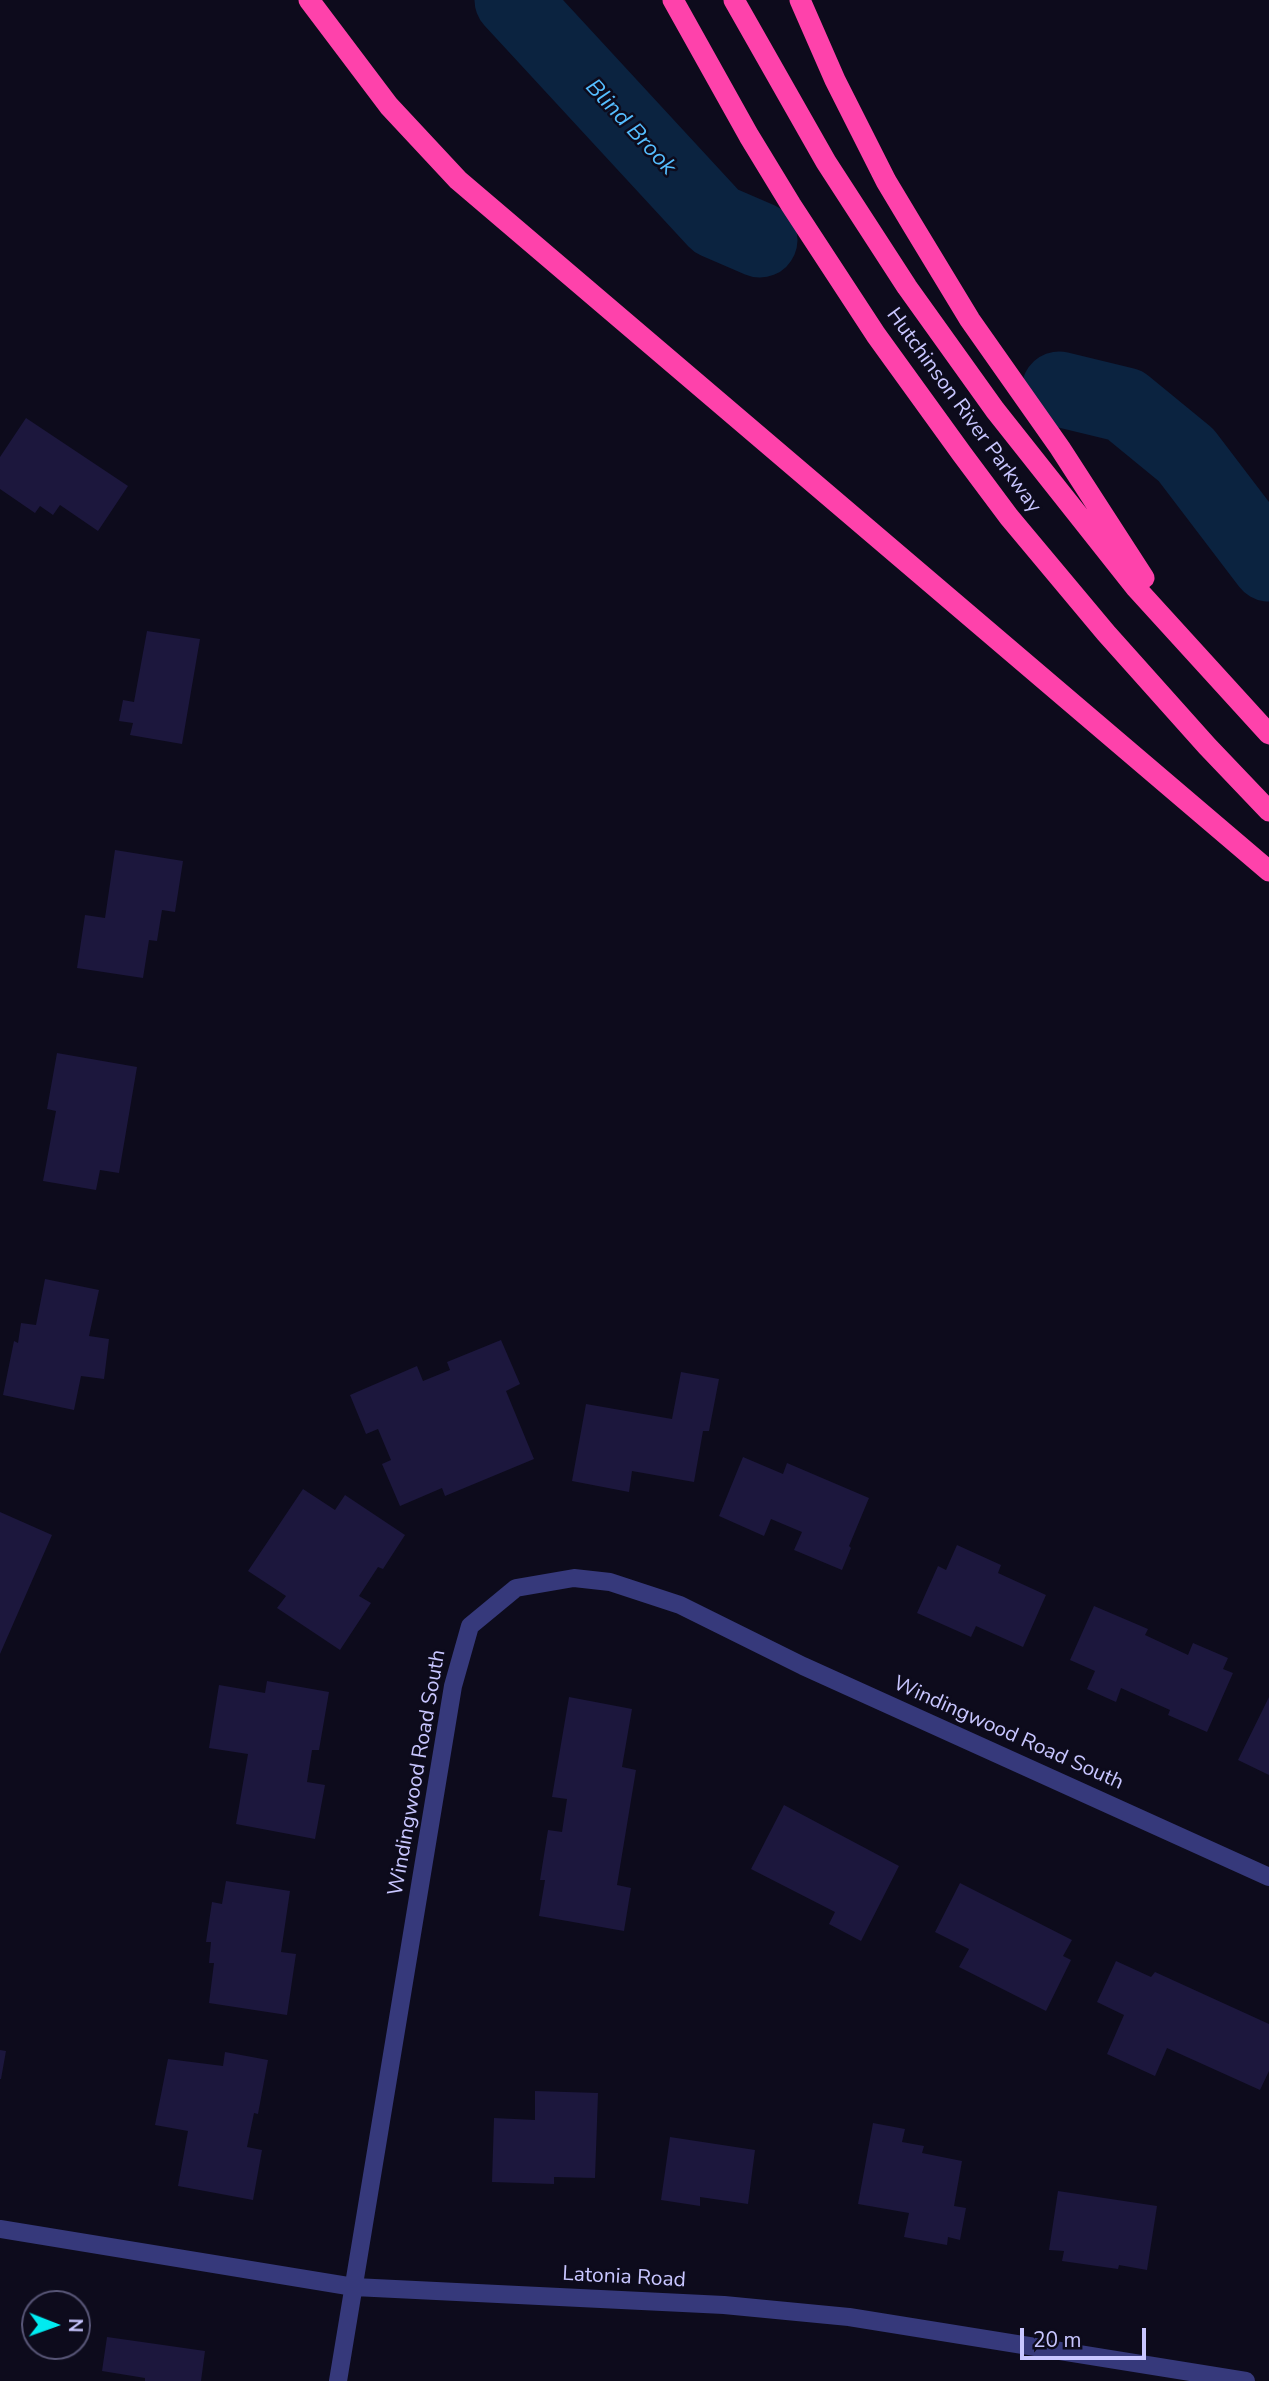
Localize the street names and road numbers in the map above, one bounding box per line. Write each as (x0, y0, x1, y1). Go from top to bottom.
street label: Hutchinson River Parkway (880, 304, 1046, 518)
street label: Windingwood Road South (384, 1648, 452, 1898)
street label: Windingwood Road South (889, 1672, 1127, 1796)
street label: Latonia Road (562, 2262, 686, 2294)

